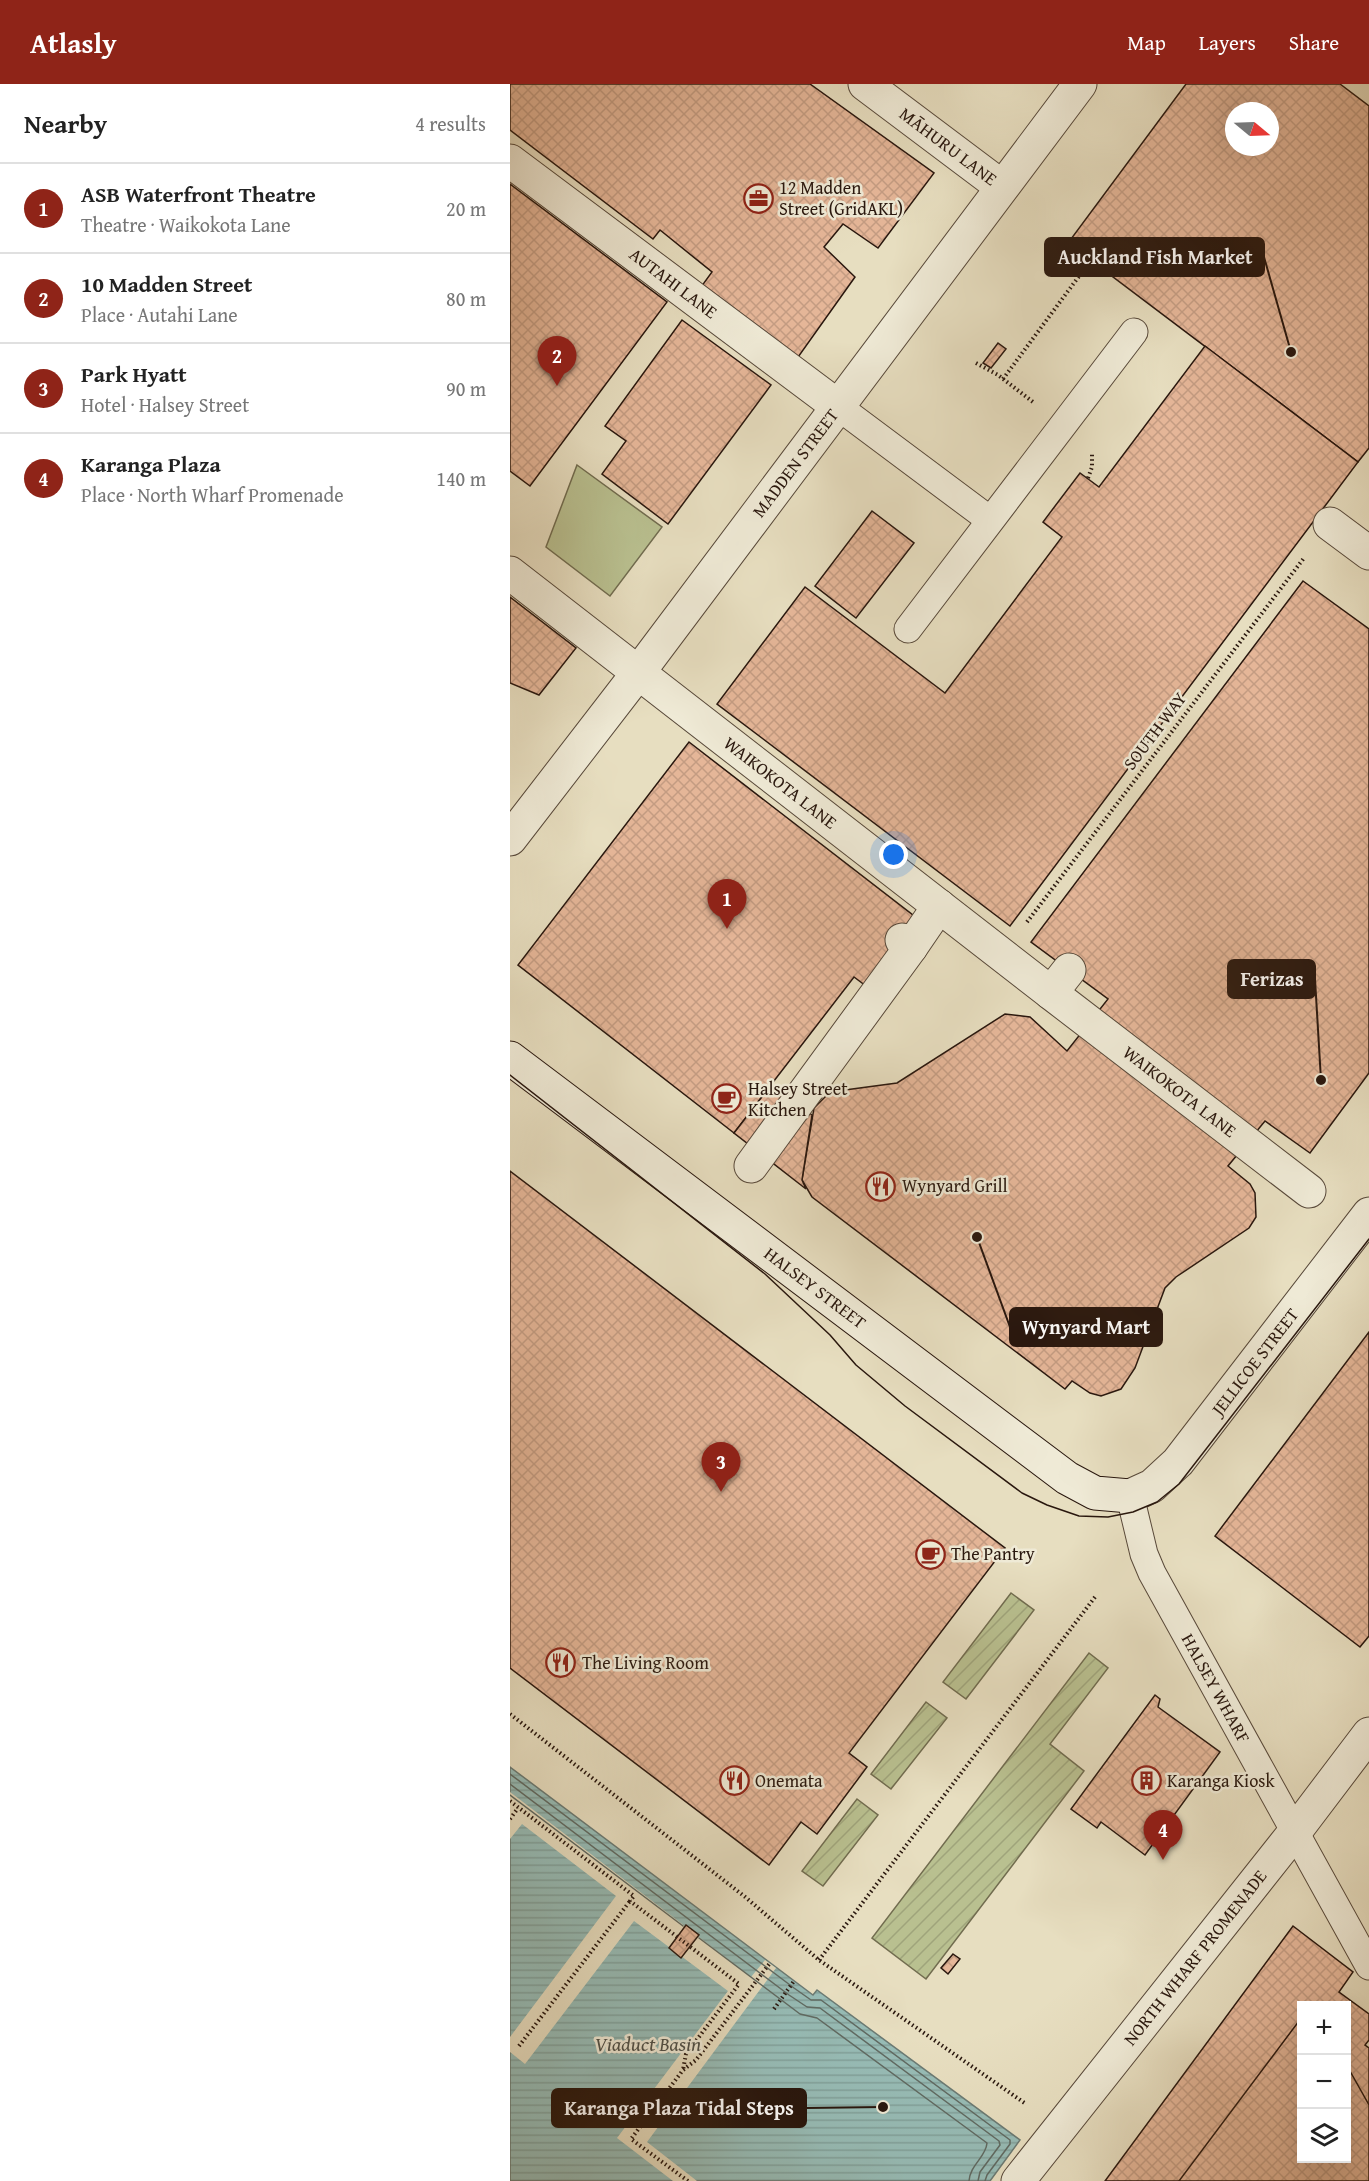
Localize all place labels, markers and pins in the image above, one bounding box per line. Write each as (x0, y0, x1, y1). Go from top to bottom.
place label: 12 Madden Street (GridAKL) (779, 174, 903, 222)
office icon: 12 Madden Street (GridAKL) (742, 182, 774, 214)
callout: Auckland Fish Market (1045, 238, 1264, 276)
pin: 2 (538, 336, 576, 386)
pin: 1 (708, 880, 746, 929)
callout: Ferizas (1228, 960, 1315, 998)
place label: Halsey Street Kitchen (748, 1075, 848, 1123)
cafe icon: Halsey Street Kitchen (711, 1083, 743, 1115)
restaurant icon: Wynyard Grill (865, 1170, 897, 1202)
place label: Wynyard Grill (902, 1172, 1008, 1199)
callout: Wynyard Mart (1010, 1308, 1162, 1346)
pin: 3 (702, 1442, 740, 1492)
cafe icon: The Pantry (914, 1538, 946, 1570)
place label: The Pantry (951, 1540, 1035, 1567)
restaurant icon: The Living Room (545, 1647, 577, 1679)
place label: The Living Room (582, 1649, 709, 1676)
restaurant icon: Onemata (718, 1765, 750, 1797)
building icon: Karanga Kiosk (1130, 1765, 1162, 1797)
place label: Onemata (755, 1767, 823, 1794)
place label: Karanga Kiosk (1167, 1767, 1275, 1794)
pin: 4 (1144, 1810, 1182, 1860)
callout: Karanga Plaza Tidal Steps (552, 2089, 806, 2127)

